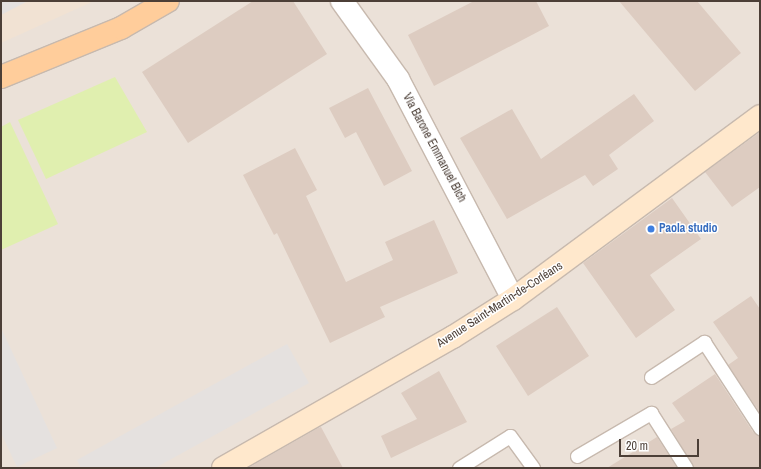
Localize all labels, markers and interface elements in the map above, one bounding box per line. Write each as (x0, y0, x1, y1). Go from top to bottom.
street label: Via Barone Emmanuel Bich (399, 91, 469, 205)
place label: Paola studio (659, 222, 718, 236)
marker: Paola studio (646, 224, 656, 234)
street label: Avenue Saint-Martin-de-Corléans (434, 259, 566, 351)
scale bar (621, 431, 701, 457)
text: 20 m (626, 438, 648, 454)

